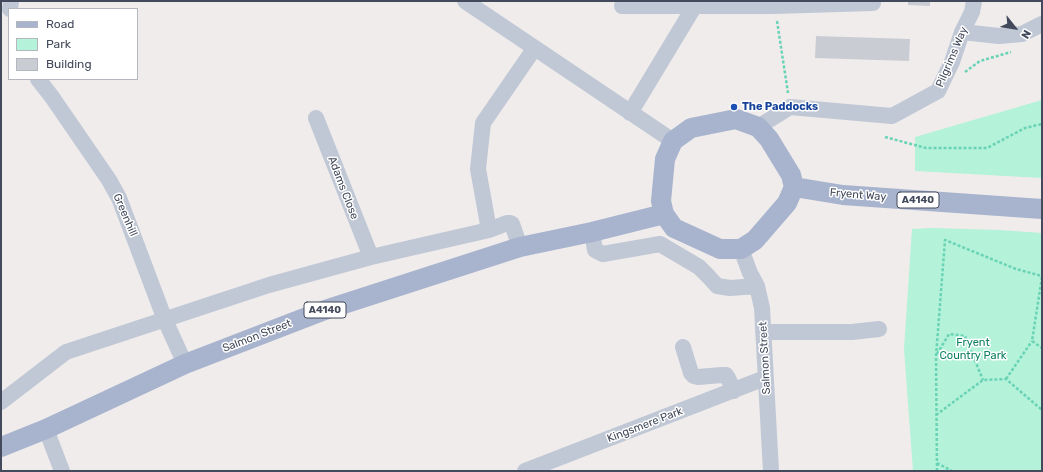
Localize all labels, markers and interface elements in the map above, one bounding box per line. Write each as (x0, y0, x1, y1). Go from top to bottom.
legend (8, 8, 138, 80)
north arrow (995, 8, 1035, 48)
text: Road (46, 17, 74, 31)
street label: Pilgrims Way (933, 25, 971, 89)
text: N (1018, 28, 1033, 41)
text: Park (46, 37, 71, 51)
text: Building (46, 57, 92, 71)
place label: The Paddocks (742, 100, 818, 114)
marker: The Paddocks (729, 102, 739, 112)
street label: Adams Close (325, 155, 361, 221)
street label: Fryent Way (829, 186, 887, 204)
street label: Greenhill (110, 192, 140, 238)
road number: A4140 (897, 192, 939, 208)
road number: A4140 (304, 302, 346, 318)
street label: Salmon Street (221, 317, 293, 355)
street label: Salmon Street (757, 321, 773, 395)
park label: Fryent Country Park (940, 336, 1006, 362)
street label: Kingsmere Park (605, 405, 685, 445)

